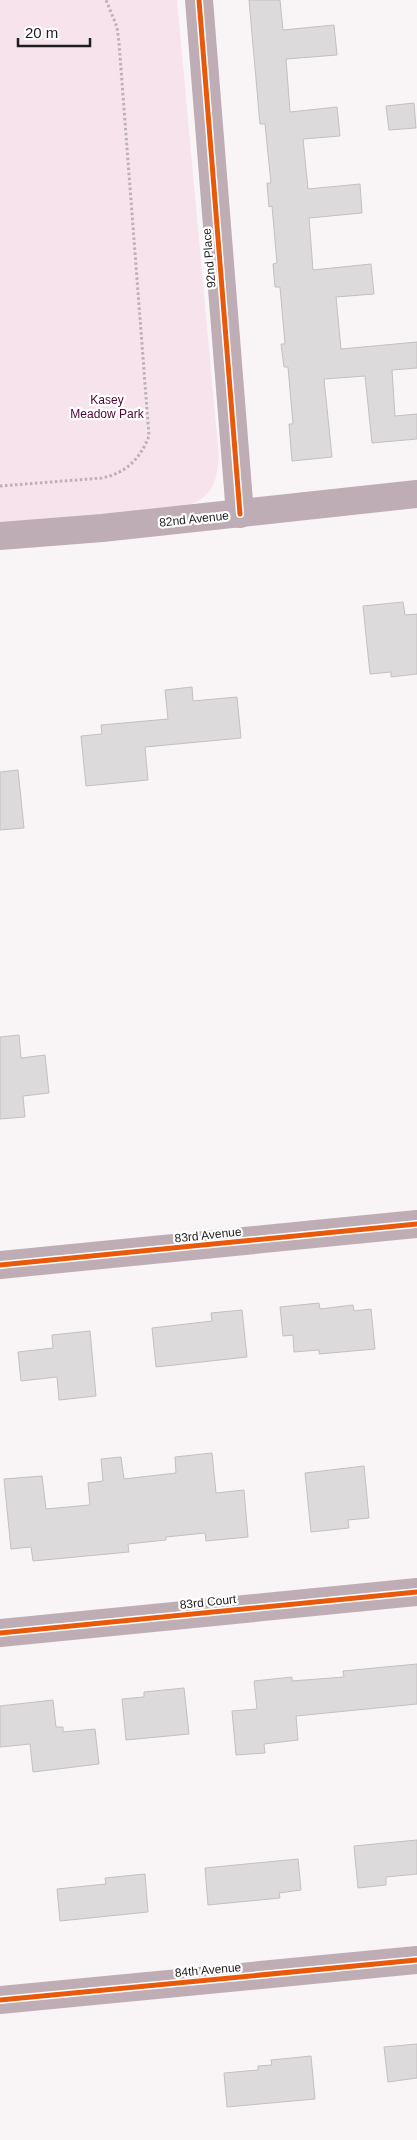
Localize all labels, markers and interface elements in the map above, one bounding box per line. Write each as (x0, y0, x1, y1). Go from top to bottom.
scale bar (18, 15, 90, 47)
text: 20 m (25, 24, 58, 41)
street label: 92nd Place (199, 227, 219, 289)
park label: Kasey Meadow Park (70, 393, 145, 421)
street label: 82nd Avenue (159, 508, 230, 530)
street label: 83rd Avenue (174, 1224, 242, 1245)
street label: 83rd Court (179, 1592, 238, 1612)
street label: 84th Avenue (174, 1960, 242, 1980)

